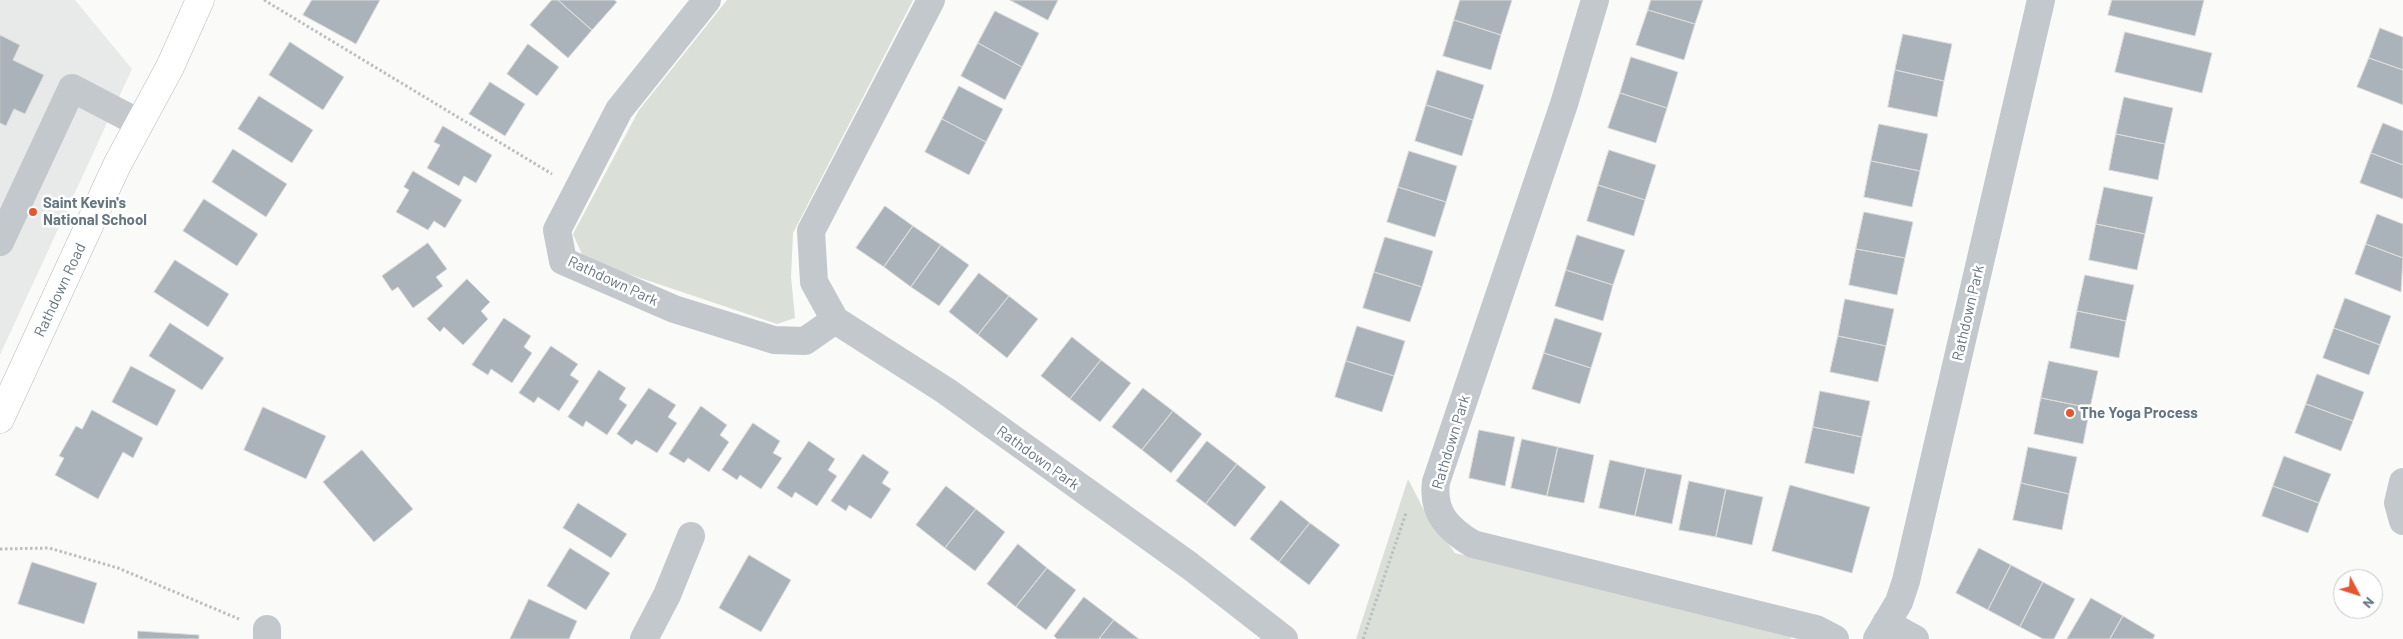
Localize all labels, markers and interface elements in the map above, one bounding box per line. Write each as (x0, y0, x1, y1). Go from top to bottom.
place label: Saint Kevin's National School (43, 194, 147, 229)
marker: Saint Kevin's National School (27, 206, 39, 218)
street label: Rathdown Road (30, 240, 90, 340)
street label: Rathdown Park (565, 252, 661, 310)
street label: Rathdown Park (1948, 263, 1988, 363)
street label: Rathdown Park (1428, 393, 1474, 491)
place label: The Yoga Process (2080, 404, 2198, 422)
marker: The Yoga Process (2064, 407, 2076, 419)
street label: Rathdown Park (993, 422, 1083, 494)
north arrow (2333, 569, 2383, 619)
text: N (2360, 594, 2379, 612)

